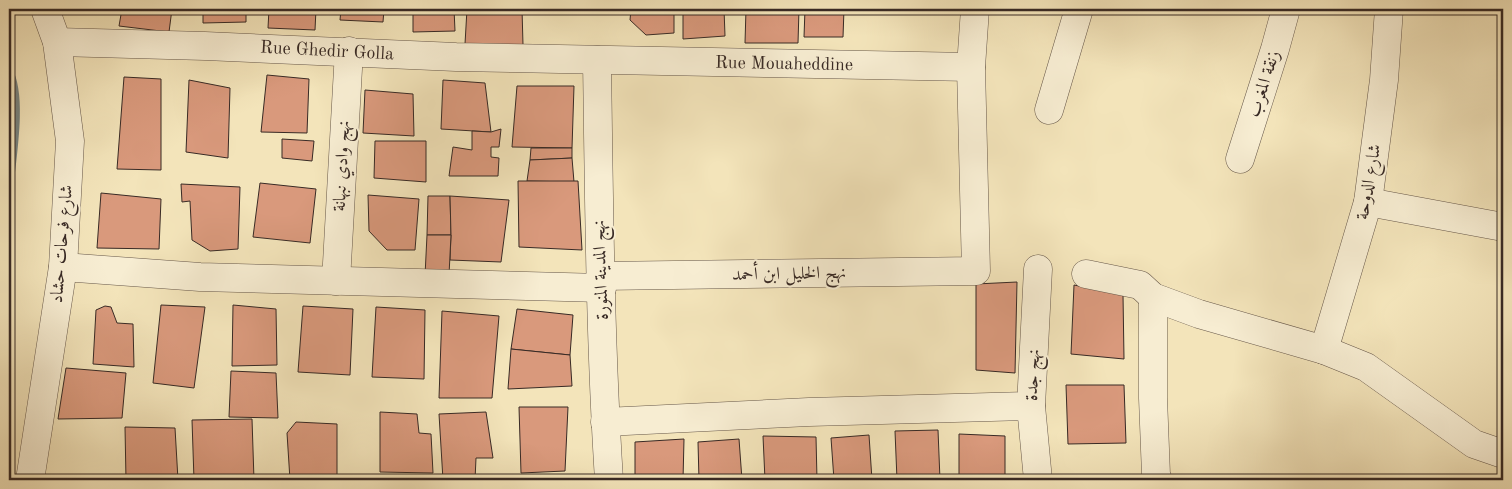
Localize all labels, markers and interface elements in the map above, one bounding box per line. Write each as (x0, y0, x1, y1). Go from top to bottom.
street label: Rue Ghedir Golla (260, 39, 394, 64)
street label: زنقة المغرب (1245, 48, 1285, 120)
street label: Rue Mouaheddine (715, 54, 853, 74)
street label: نهج وادي نبهانة (331, 120, 359, 212)
street label: شارع الدوحة (1353, 143, 1389, 222)
street label: شارع فرحات حشاد (48, 184, 81, 304)
street label: نهج المدينة المنورة (590, 220, 618, 320)
street label: نهج الخليل ابن أحمد (732, 259, 846, 290)
street label: نهج جدة (1023, 348, 1049, 402)

